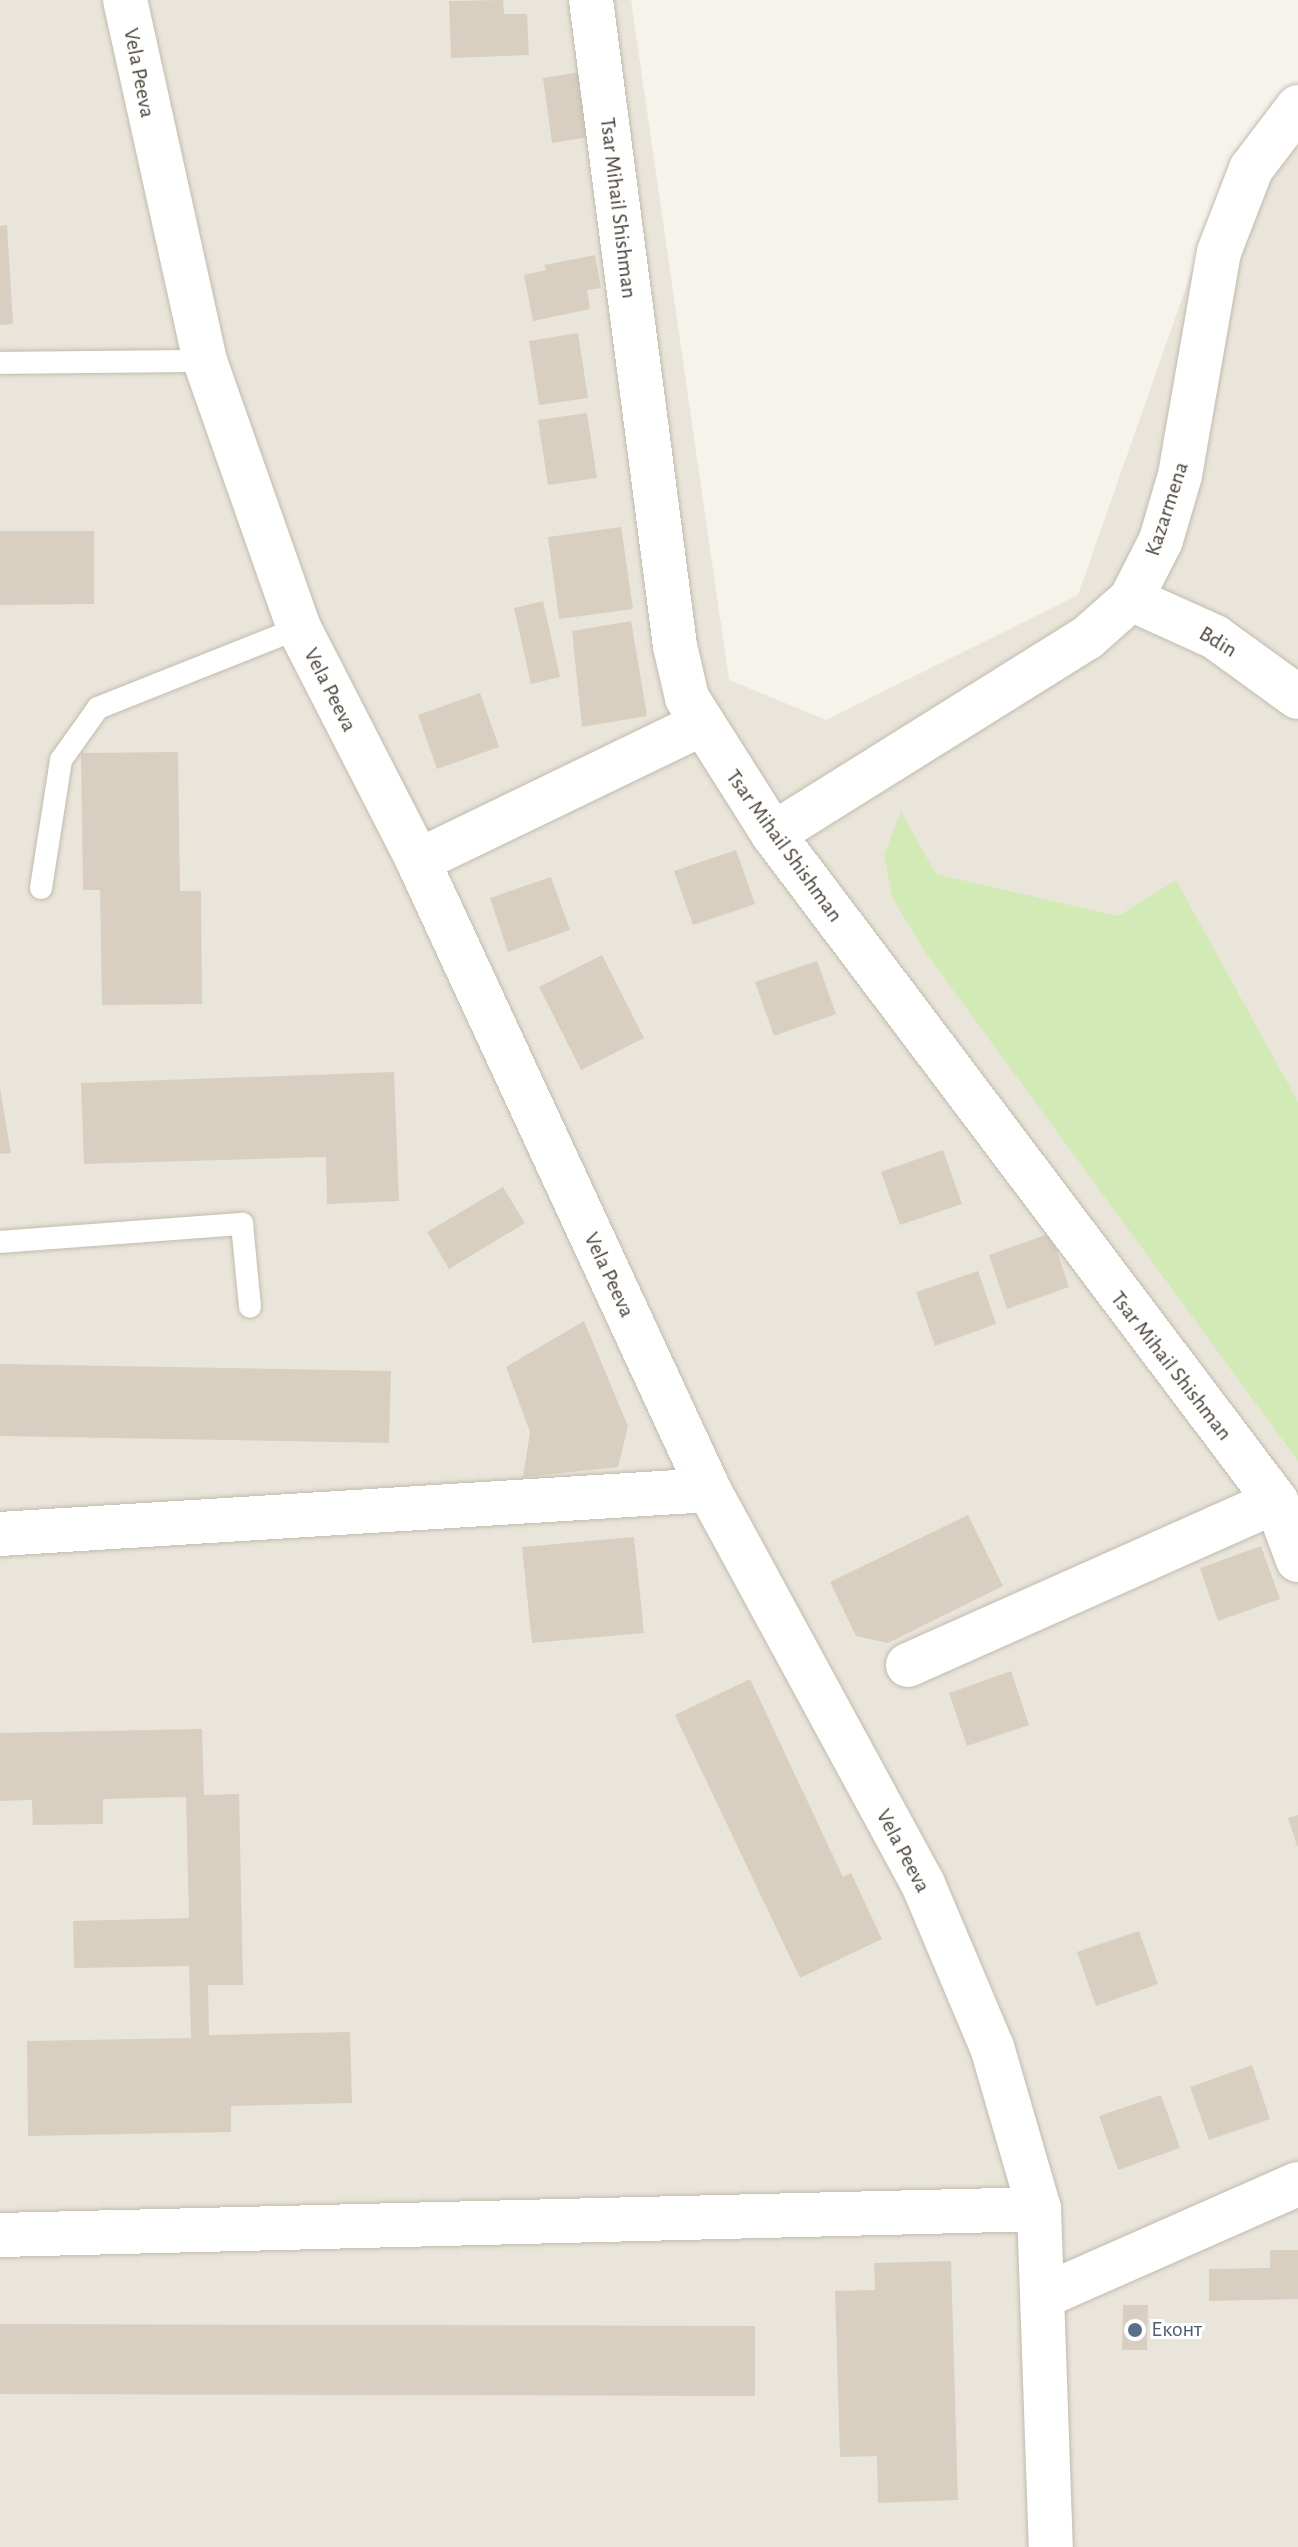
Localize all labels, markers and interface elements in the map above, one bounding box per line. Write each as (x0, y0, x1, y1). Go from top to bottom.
street label: Vela Peeva (117, 26, 161, 120)
street label: Tsar Mihail Shishman (594, 116, 642, 300)
street label: Kazarmena (1139, 459, 1195, 559)
street label: Bdin (1194, 620, 1242, 664)
street label: Vela Peeva (298, 644, 362, 736)
street label: Tsar Mihail Shishman (720, 765, 848, 927)
street label: Vela Peeva (578, 1228, 640, 1322)
street label: Tsar Mihail Shishman (1105, 1286, 1237, 1446)
street label: Vela Peeva (870, 1805, 936, 1897)
place label: Еконт (1151, 2317, 1202, 2343)
marker: Еконт (1126, 2321, 1144, 2339)

